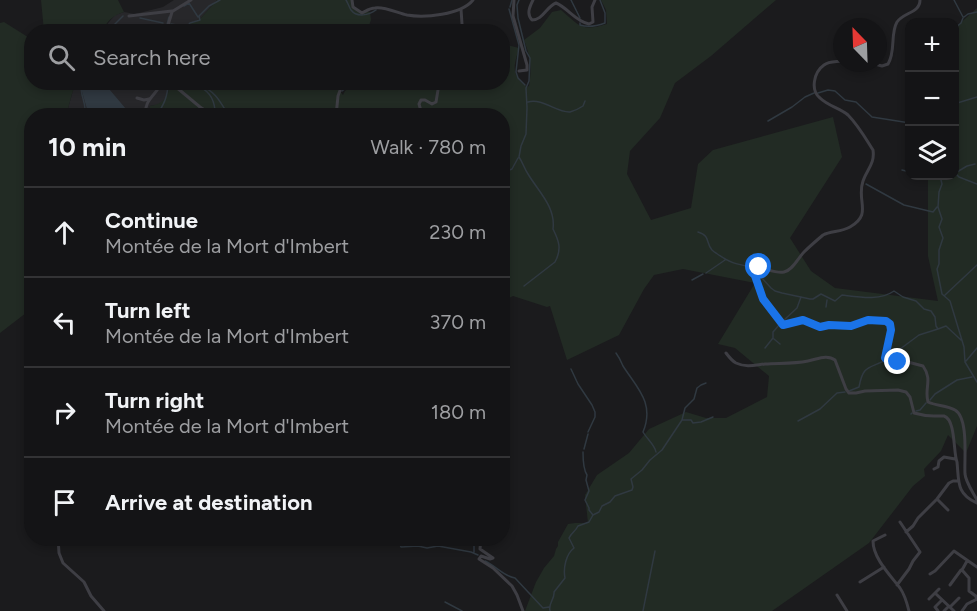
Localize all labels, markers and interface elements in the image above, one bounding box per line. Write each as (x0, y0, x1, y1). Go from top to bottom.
north arrow (833, 18, 887, 72)
map controls (905, 18, 959, 180)
button: + (905, 18, 959, 72)
search box (24, 24, 510, 90)
icon: search (45, 41, 78, 74)
text: Search here (93, 44, 211, 71)
button: − (905, 72, 959, 126)
button: layers (905, 126, 959, 180)
text: 10 min (48, 131, 126, 163)
text: Walk · 780 m (371, 135, 486, 159)
text: Continue (105, 207, 198, 234)
icon: ahead (48, 216, 81, 249)
text: 230 m (429, 220, 486, 244)
text: Montée de la Mort d'Imbert (105, 234, 349, 258)
route start (745, 253, 771, 279)
text: Turn left (105, 297, 191, 324)
icon: left (48, 306, 81, 339)
text: 370 m (430, 310, 486, 334)
text: Montée de la Mort d'Imbert (105, 324, 349, 348)
route end (884, 348, 910, 374)
text: Turn right (105, 387, 204, 414)
icon: right (48, 396, 81, 429)
text: 180 m (431, 400, 486, 424)
text: Montée de la Mort d'Imbert (105, 414, 349, 438)
icon: arrive (48, 486, 81, 519)
text: Arrive at destination (105, 489, 313, 516)

